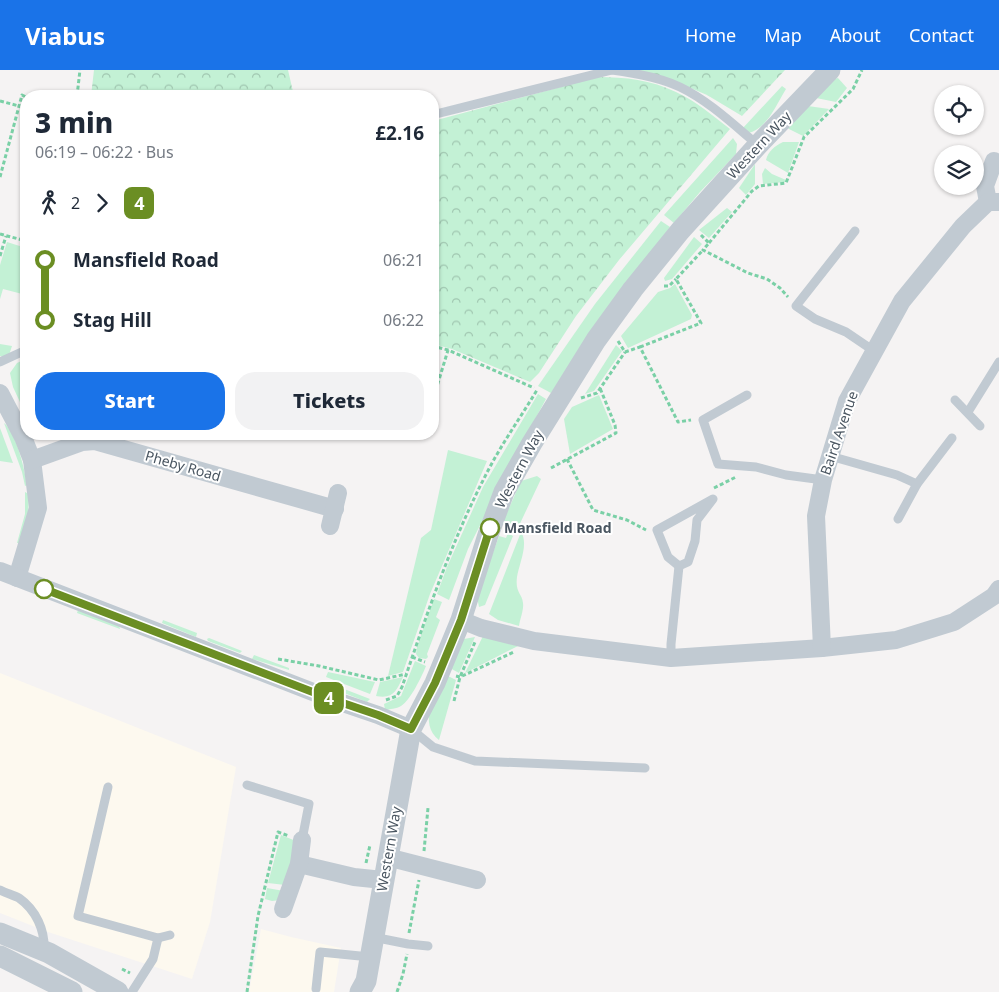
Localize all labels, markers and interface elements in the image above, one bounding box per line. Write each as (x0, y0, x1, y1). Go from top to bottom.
text: Viabus (25, 19, 105, 52)
text: Home (685, 23, 736, 47)
text: Map (764, 23, 802, 47)
text: About (830, 23, 881, 47)
text: Contact (909, 23, 974, 47)
map controls (934, 85, 984, 195)
button: locate (934, 85, 984, 135)
text: 3 min (35, 103, 113, 141)
street label: Western Way (722, 106, 796, 183)
text: £2.16 (375, 120, 424, 146)
text: 06:19 – 06:22 · Bus (35, 141, 174, 163)
button: layers (934, 145, 984, 195)
icon: walk (35, 189, 63, 217)
icon: forward (88, 189, 116, 217)
text: 4 (134, 191, 144, 215)
text: 2 (71, 192, 80, 214)
text: Mansfield Road (73, 247, 219, 273)
text: 06:21 (383, 249, 424, 271)
text: Stag Hill (73, 307, 152, 333)
text: 06:22 (383, 309, 424, 331)
button: Start (35, 372, 225, 430)
button: Tickets (235, 372, 424, 430)
street label: Baird Avenue (815, 388, 862, 477)
street label: Western Way (490, 426, 548, 511)
street label: Pheby Road (143, 446, 223, 485)
marker: Mansfield Road (480, 518, 500, 538)
place label: Mansfield Road (504, 518, 612, 537)
unlabelled marker (34, 579, 54, 599)
line badge: 4 (313, 682, 345, 714)
text: 4 (324, 686, 334, 710)
street label: Western Way (372, 804, 405, 893)

